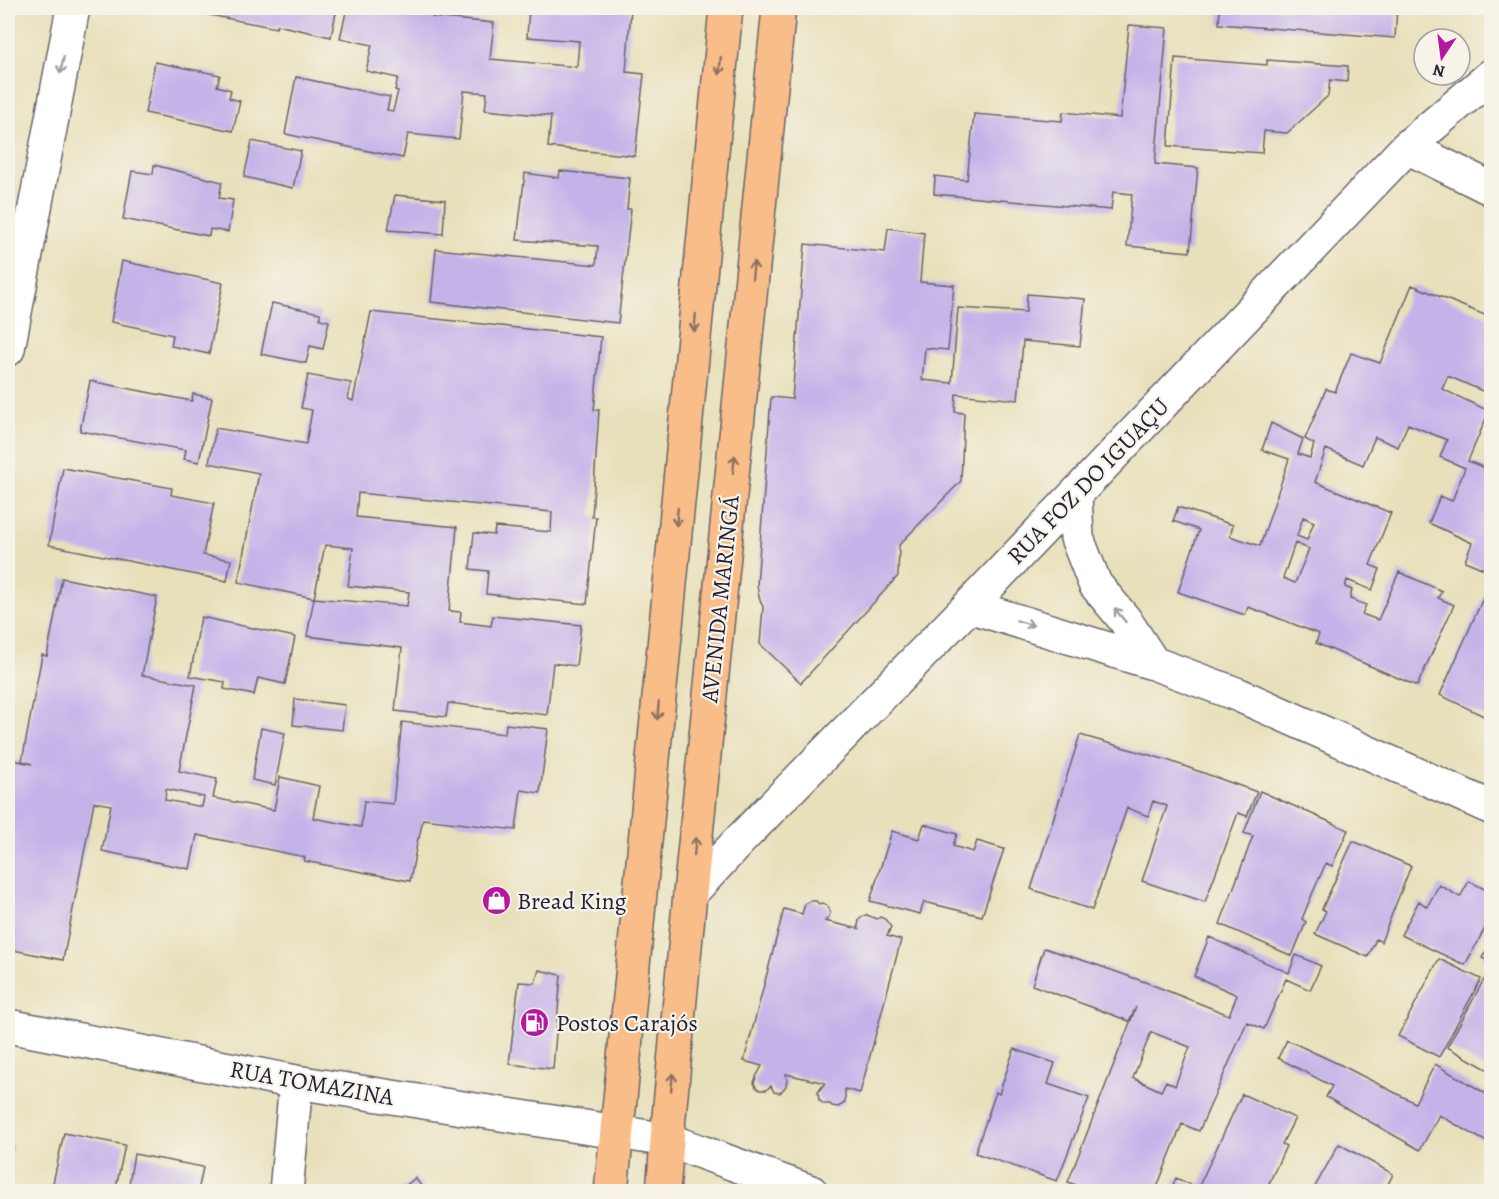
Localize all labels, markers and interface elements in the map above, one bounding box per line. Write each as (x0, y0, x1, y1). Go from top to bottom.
north arrow (1412, 27, 1472, 87)
one-way arrow (56, 55, 67, 74)
one-way arrow (714, 55, 725, 75)
text: N (1430, 59, 1447, 83)
one-way arrow (748, 260, 759, 280)
one-way arrow (689, 312, 700, 332)
street label: RUA FOZ DO IGUAÇU (1000, 391, 1176, 571)
one-way arrow (729, 454, 740, 474)
street label: AVENIDA MARINGÁ (693, 493, 747, 705)
one-way arrow (671, 506, 682, 526)
one-way arrow (1114, 607, 1127, 623)
one-way arrow (1015, 618, 1034, 629)
one-way arrow (652, 700, 663, 720)
one-way arrow (690, 836, 701, 856)
shop icon: Bread King (480, 885, 512, 917)
place label: Bread King (517, 885, 627, 917)
fuel station icon: Postos Carajós (519, 1007, 551, 1039)
place label: Postos Carajós (556, 1007, 698, 1039)
street label: RUA TOMAZINA (227, 1053, 398, 1113)
one-way arrow (667, 1072, 678, 1092)

